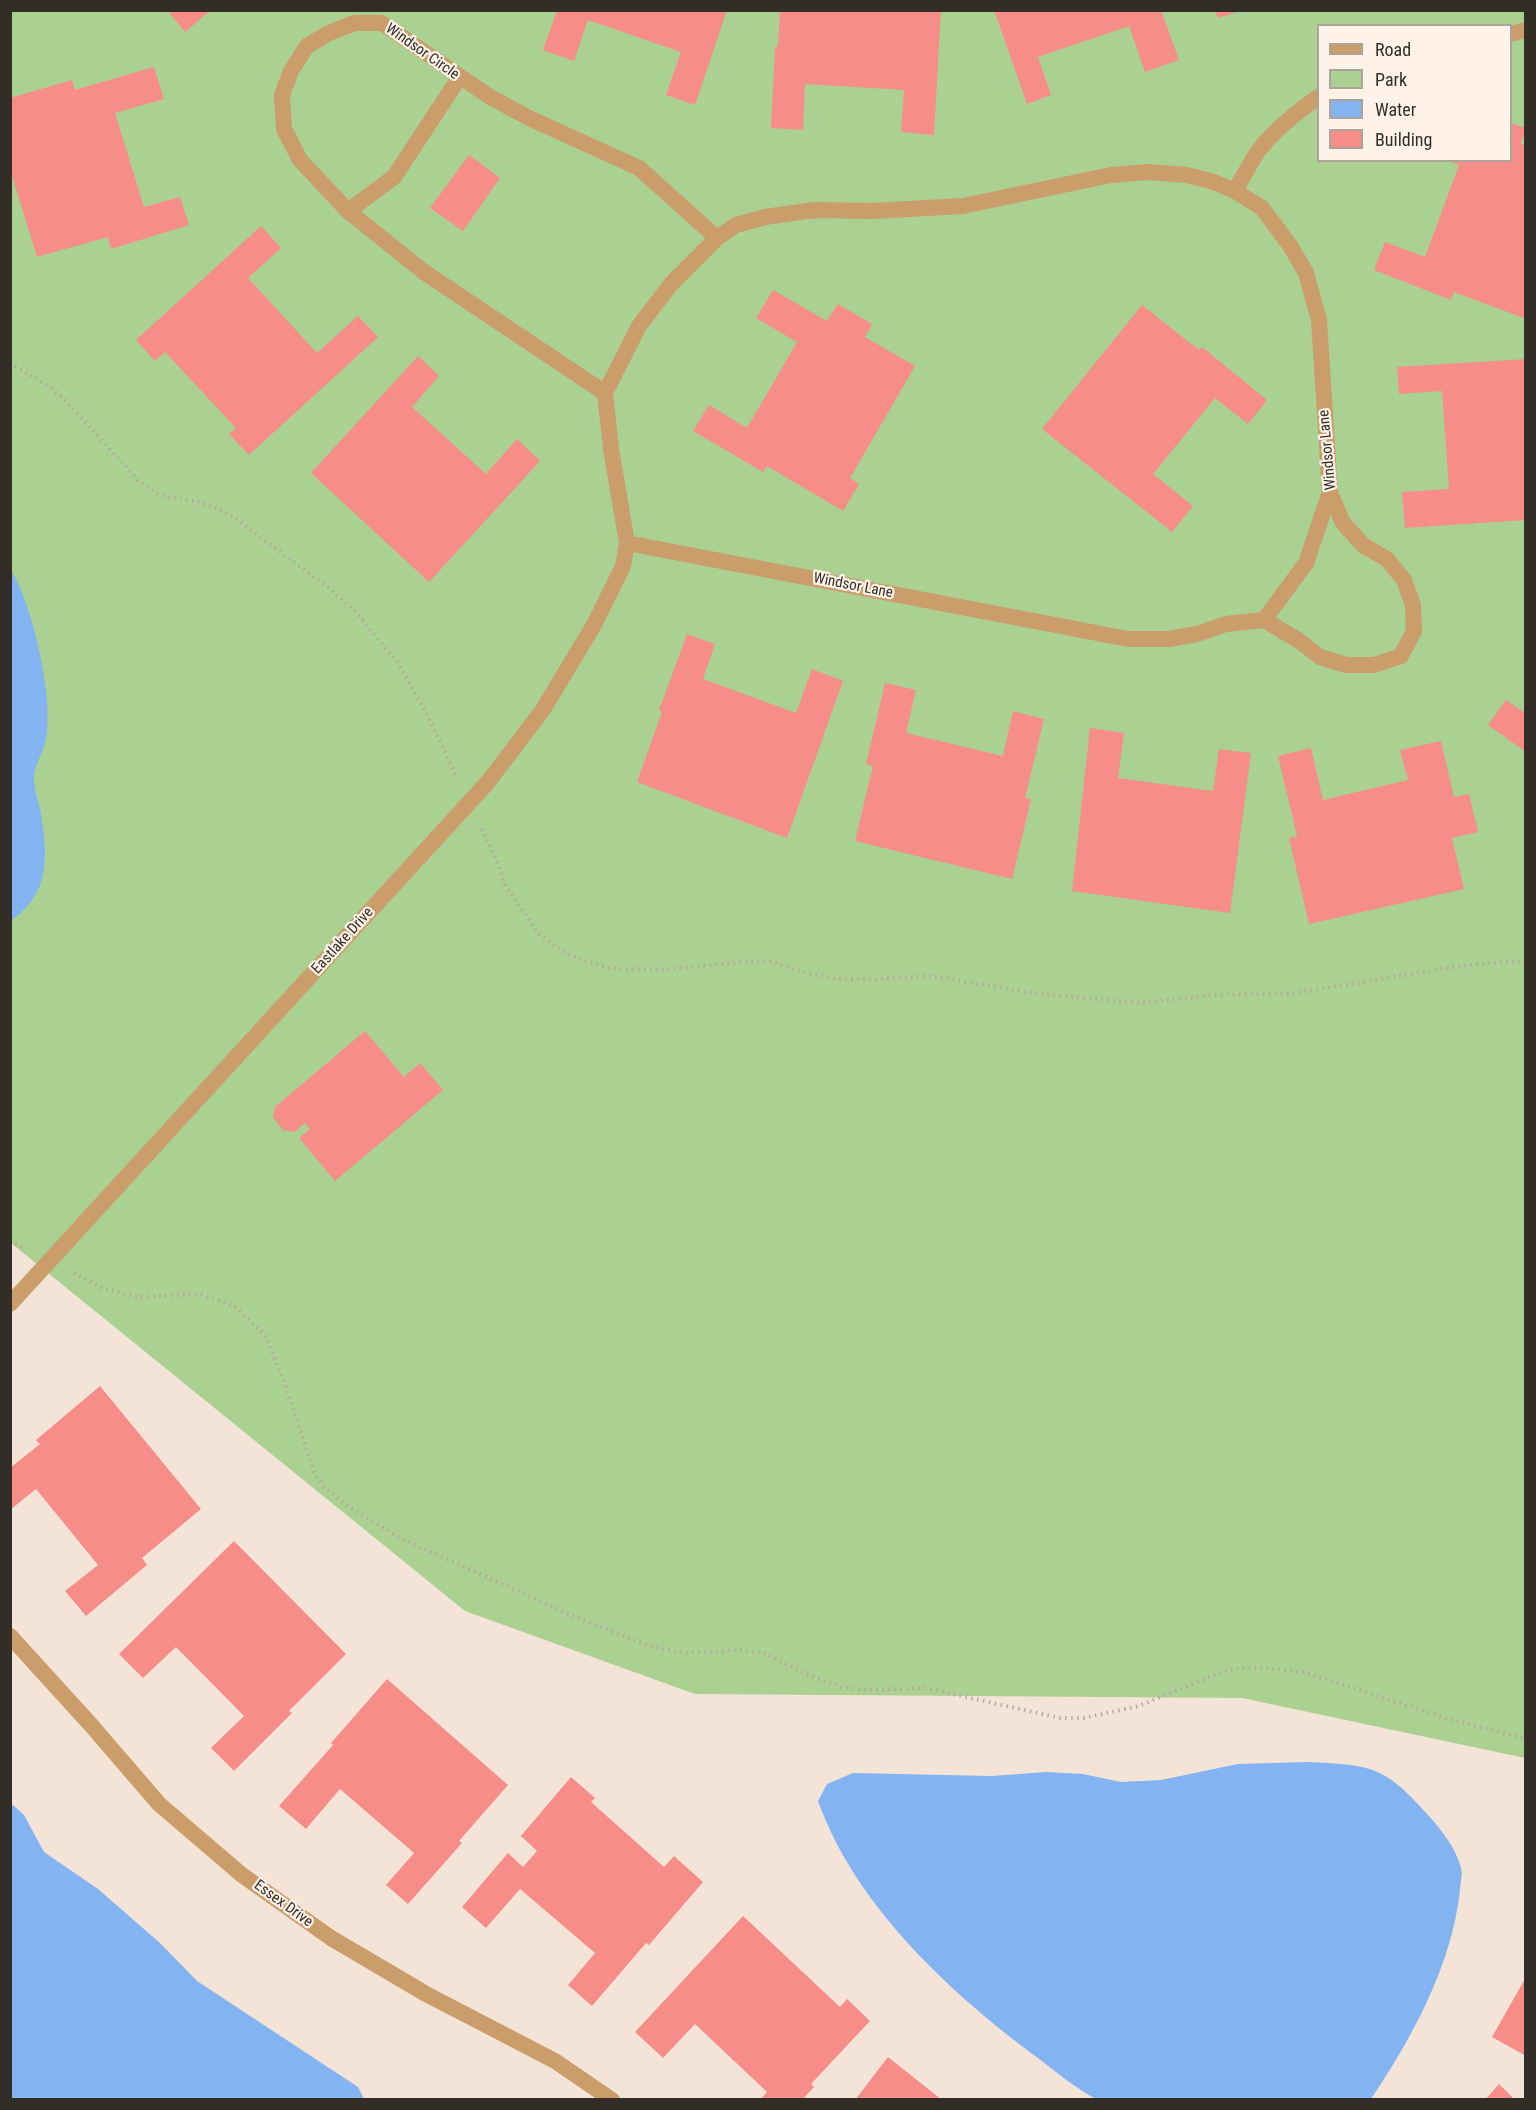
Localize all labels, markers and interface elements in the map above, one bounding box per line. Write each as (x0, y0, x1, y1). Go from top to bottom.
street label: Windsor Circle (382, 20, 462, 84)
legend (1317, 24, 1512, 162)
text: Road (1375, 39, 1411, 60)
text: Park (1375, 69, 1407, 90)
text: Water (1375, 99, 1416, 120)
text: Building (1375, 129, 1432, 150)
street label: Windsor Lane (1316, 409, 1340, 491)
street label: Windsor Lane (812, 569, 894, 603)
street label: Eastlake Drive (308, 904, 378, 978)
street label: Essex Drive (250, 1877, 316, 1931)

